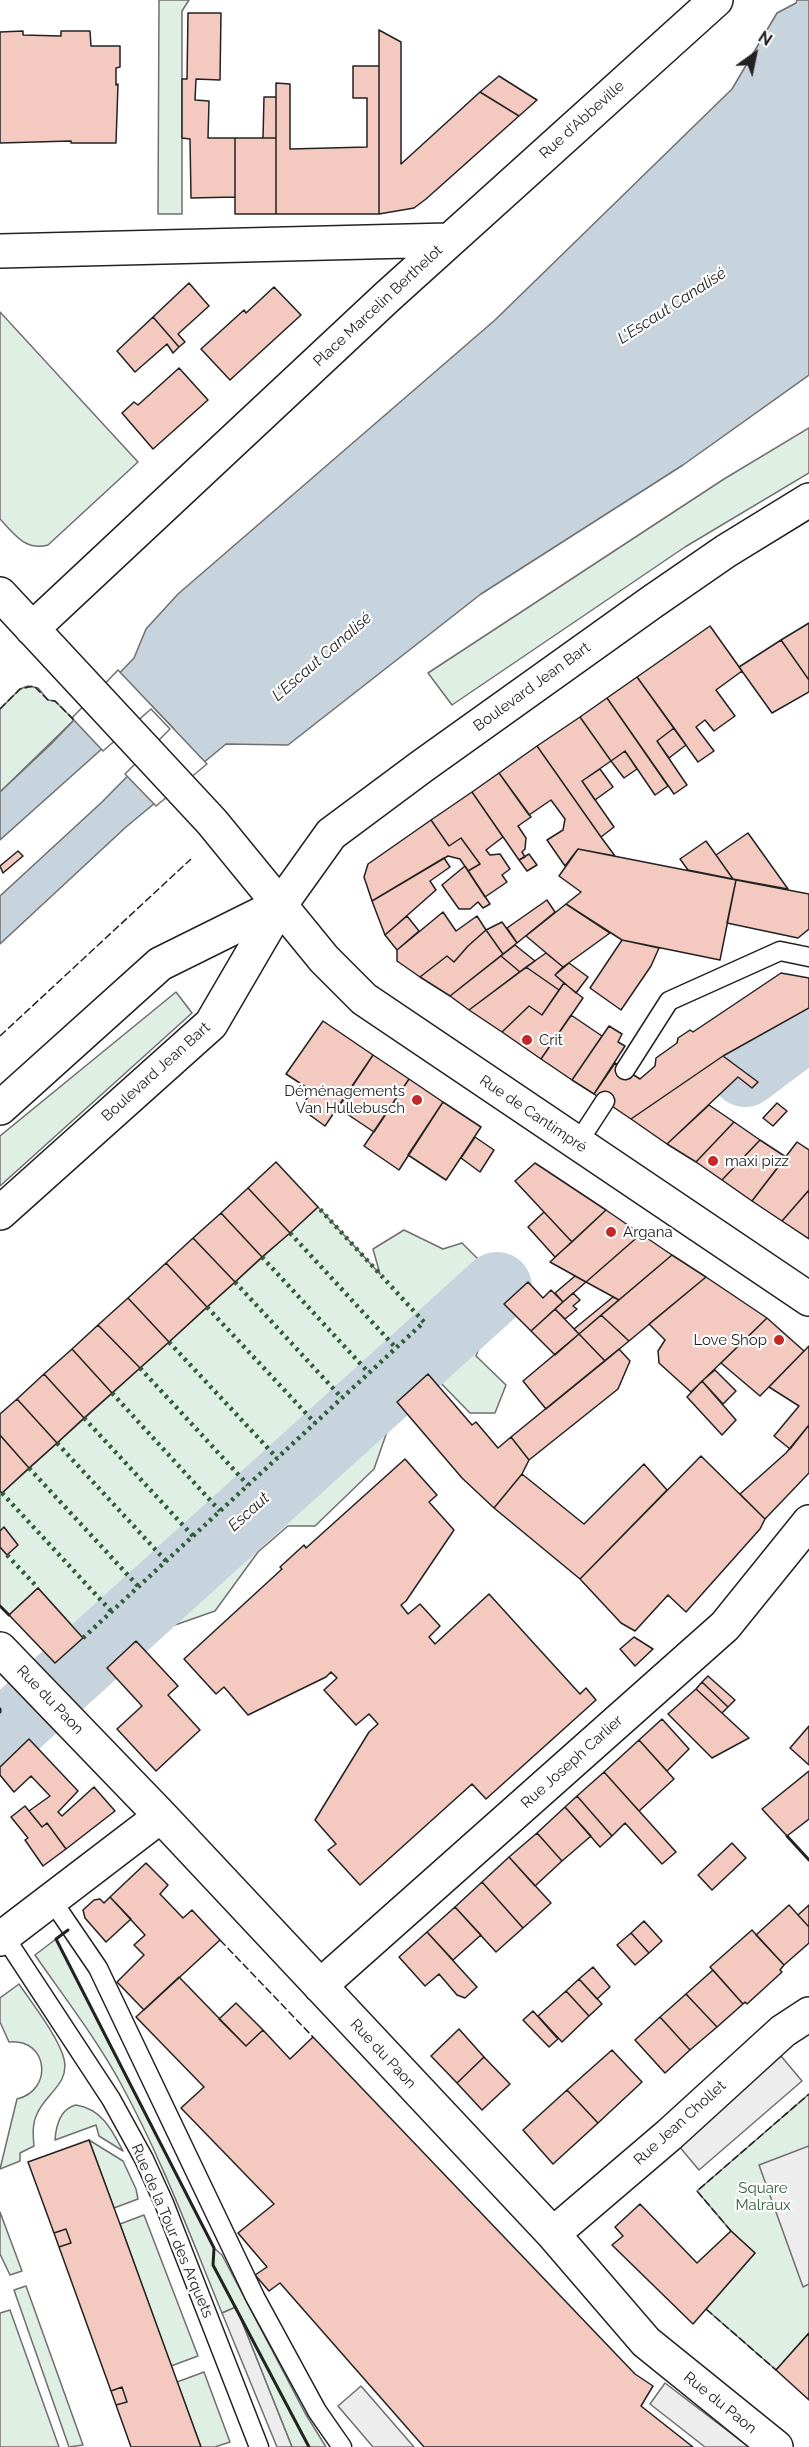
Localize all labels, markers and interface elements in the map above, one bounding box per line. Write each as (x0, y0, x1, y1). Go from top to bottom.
north arrow (725, 24, 785, 84)
text: N (755, 27, 775, 50)
street label: Rue d'Abbeville (536, 77, 628, 163)
street label: Place Marcelin Berthelot (310, 241, 446, 371)
water label: L'Escaut Canalisé (614, 264, 730, 348)
water label: L'Escaut Canalisé (268, 609, 376, 705)
street label: Boulevard Jean Bart (470, 639, 594, 735)
street label: Boulevard Jean Bart (98, 1019, 214, 1125)
place label: Crit (539, 1031, 563, 1049)
marker: Crit (520, 1033, 534, 1047)
street label: Rue de Cantimpré (476, 1071, 590, 1157)
place label: Déménagements Van Hullebusch (284, 1082, 405, 1117)
marker: Déménagements Van Hullebusch (410, 1093, 424, 1107)
place label: maxi pizz (725, 1152, 789, 1170)
marker: maxi pizz (706, 1154, 720, 1168)
place label: Argana (623, 1223, 673, 1241)
marker: Argana (604, 1225, 618, 1239)
place label: Love Shop (693, 1331, 767, 1349)
marker: Love Shop (772, 1333, 786, 1347)
water label: Escaut (224, 1488, 274, 1536)
street label: Rue du Paon (13, 1662, 87, 1738)
street label: Rue Joseph Carlier (518, 1712, 626, 1812)
street label: Rue du Paon (346, 2016, 420, 2092)
street label: Rue Jean Chollet (630, 2077, 730, 2169)
street label: Rue de la Tour des Arquets (127, 2141, 217, 2321)
park label: Square Malraux (735, 2179, 791, 2214)
street label: Rue du Paon (680, 2368, 760, 2438)

